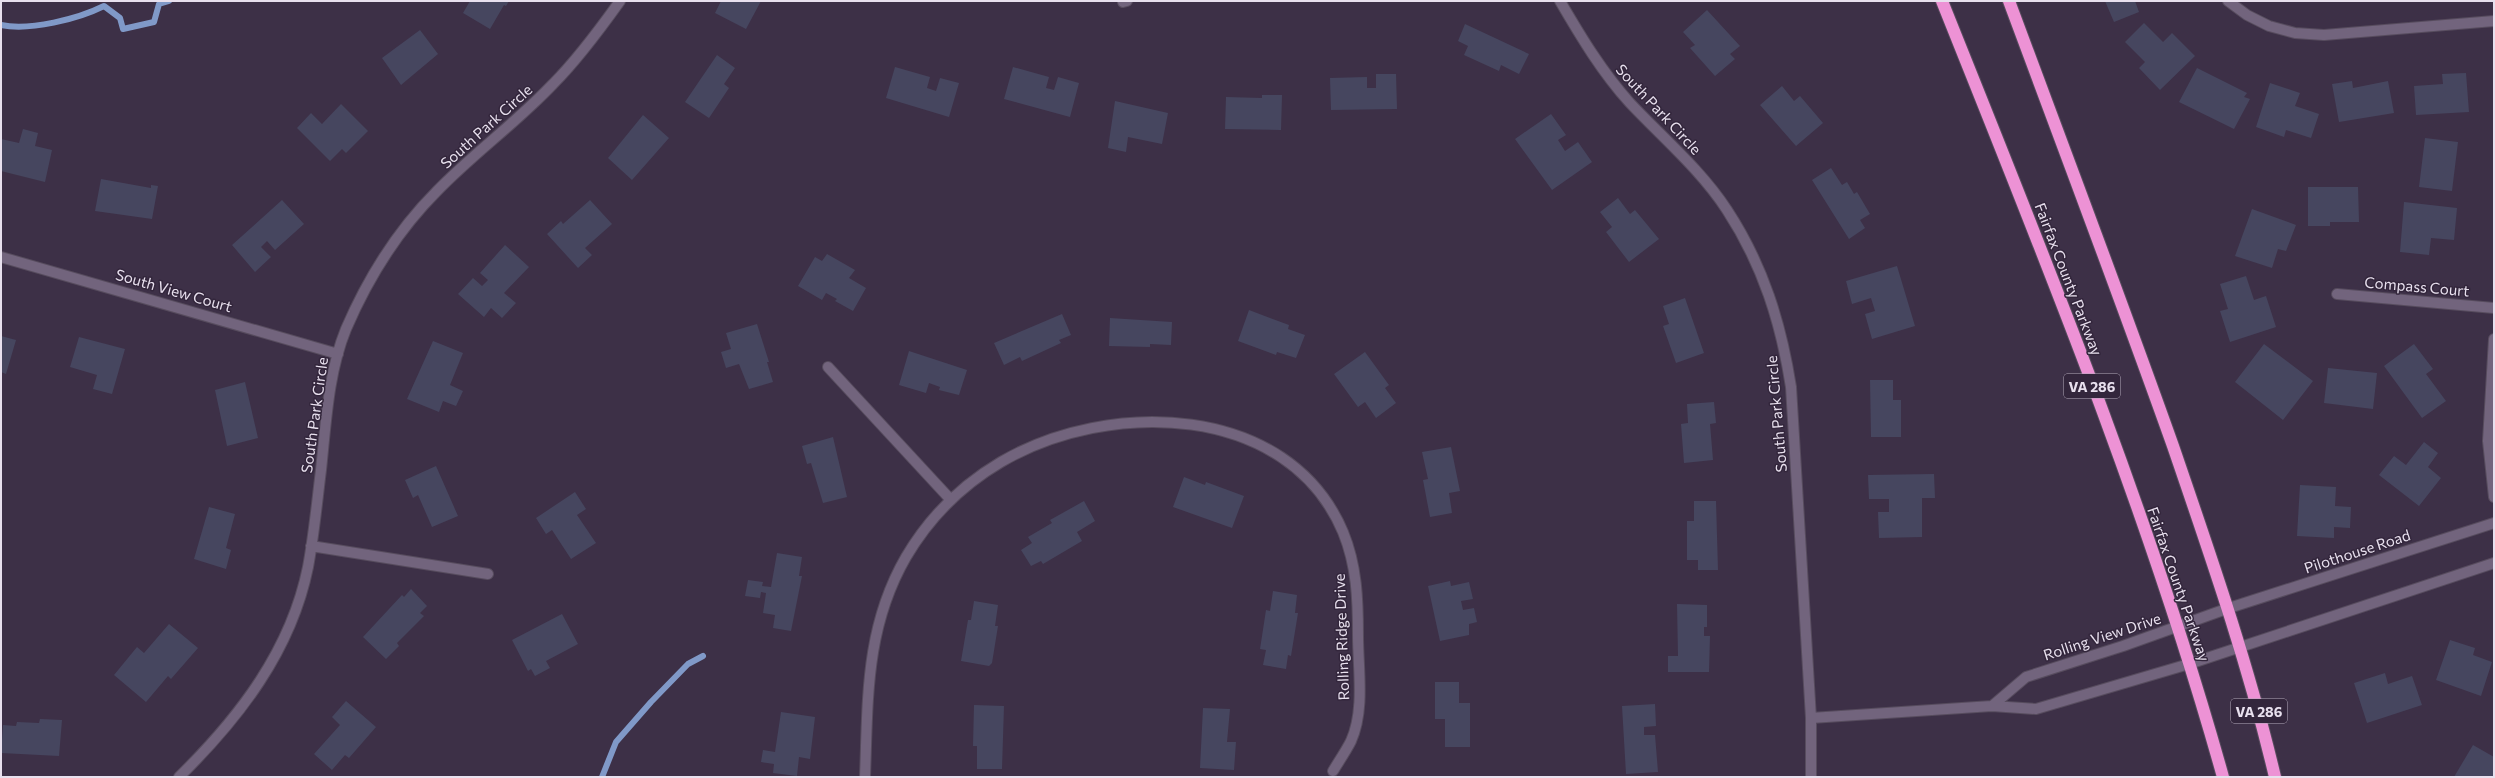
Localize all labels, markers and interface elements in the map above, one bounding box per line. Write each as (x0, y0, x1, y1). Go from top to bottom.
street label: South Park Circle (1613, 60, 1706, 158)
street label: South Park Circle (436, 80, 536, 172)
street label: Fairfax County Parkway (2032, 200, 2107, 358)
street label: South View Court (114, 265, 234, 315)
street label: Compass Court (2364, 272, 2470, 300)
street label: South Park Circle (1762, 355, 1790, 473)
street label: South Park Circle (297, 356, 331, 474)
road number: VA 286 (2064, 374, 2120, 398)
street label: Fairfax County Parkway (2144, 504, 2214, 664)
street label: Pilothouse Road (2302, 525, 2412, 577)
street label: Rolling Ridge Drive (1330, 573, 1352, 701)
street label: Rolling View Drive (2041, 608, 2163, 664)
road number: VA 286 (2231, 699, 2287, 723)

